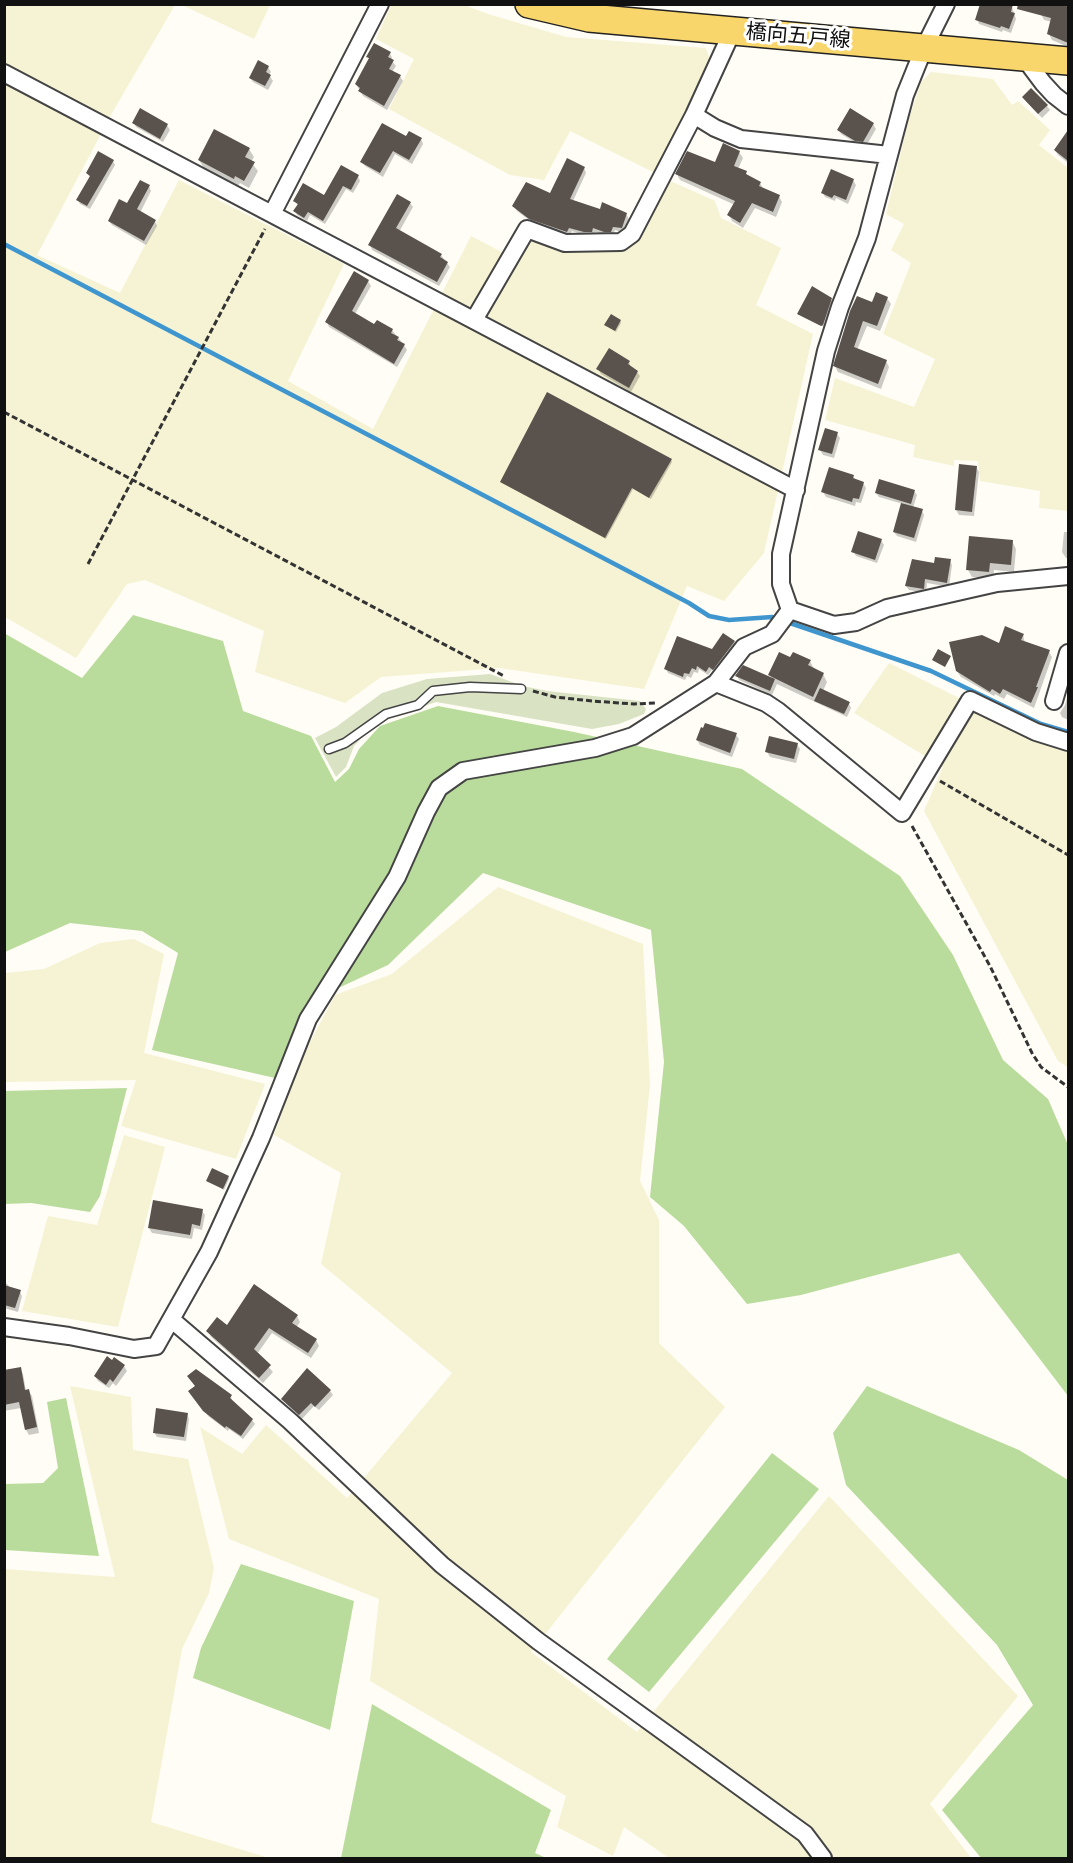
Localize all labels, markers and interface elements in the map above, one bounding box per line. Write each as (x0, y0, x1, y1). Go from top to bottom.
street label: 橋向五戸線 (745, 20, 851, 54)

